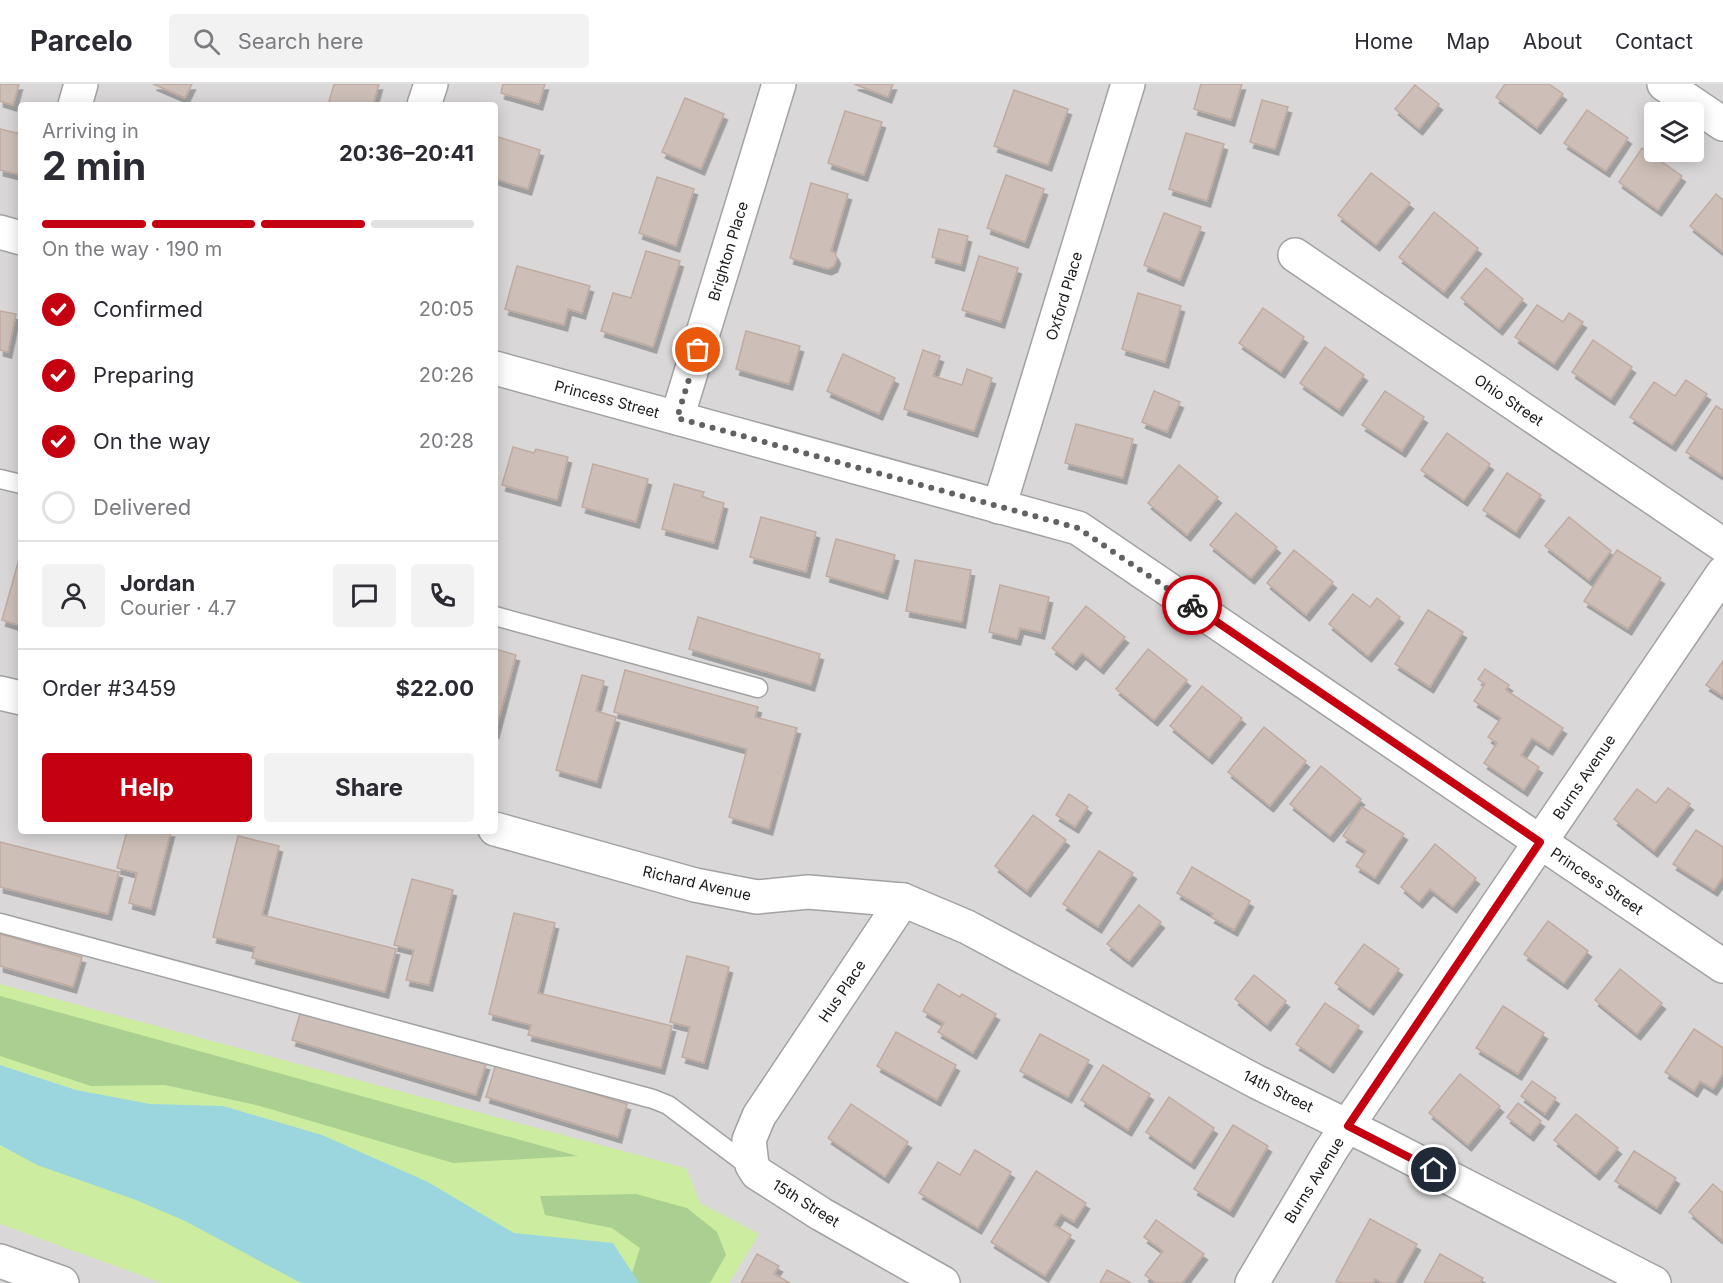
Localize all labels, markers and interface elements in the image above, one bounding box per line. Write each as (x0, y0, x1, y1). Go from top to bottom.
search box (169, 14, 589, 68)
text: Parcelo (30, 24, 133, 58)
icon: search (190, 25, 223, 58)
text: Search here (238, 28, 363, 54)
text: Home (1354, 29, 1413, 54)
text: Map (1446, 29, 1490, 54)
text: About (1523, 29, 1582, 54)
text: Contact (1615, 29, 1693, 54)
map controls (1644, 102, 1704, 162)
button: layers (1644, 102, 1704, 162)
text: Arriving in (42, 119, 139, 143)
text: 20:36–20:41 (339, 140, 474, 166)
text: 2 min (42, 142, 146, 189)
street label: Brighton Place (704, 199, 752, 303)
text: On the way · 190 m (42, 237, 222, 261)
street label: Oxford Place (1041, 249, 1087, 343)
icon: check (42, 293, 75, 326)
text: Confirmed (93, 296, 203, 322)
text: 20:05 (419, 297, 474, 321)
pin (672, 324, 723, 375)
icon: bag (681, 333, 714, 366)
icon: check (42, 359, 75, 392)
text: Preparing (93, 362, 194, 388)
text: 20:26 (419, 363, 474, 387)
street label: Ohio Street (1471, 370, 1547, 430)
street label: Princess Street (553, 376, 662, 422)
icon: check (42, 425, 75, 458)
text: On the way (93, 428, 211, 454)
text: 20:28 (419, 429, 474, 453)
text: Delivered (93, 494, 191, 520)
button: person (42, 564, 105, 627)
button: chat (333, 564, 396, 627)
button: phone (411, 564, 474, 627)
text: Jordan (120, 570, 195, 596)
courier (1162, 575, 1222, 635)
icon: bike (1176, 589, 1209, 622)
text: Courier · 4.7 (120, 596, 236, 620)
text: Order #3459 (42, 675, 176, 701)
text: $22.00 (396, 675, 474, 701)
street label: Burns Avenue (1549, 731, 1619, 823)
button: Help (42, 753, 252, 822)
button: Share (264, 753, 474, 822)
street label: Princess Street (1547, 843, 1647, 919)
street label: Richard Avenue (641, 861, 753, 905)
street label: Hus Place (814, 956, 870, 1026)
street label: 14th Street (1240, 1066, 1316, 1116)
street label: Burns Avenue (1280, 1133, 1348, 1227)
pin (1408, 1144, 1459, 1195)
icon: home (1417, 1153, 1450, 1186)
street label: 15th Street (769, 1175, 843, 1231)

